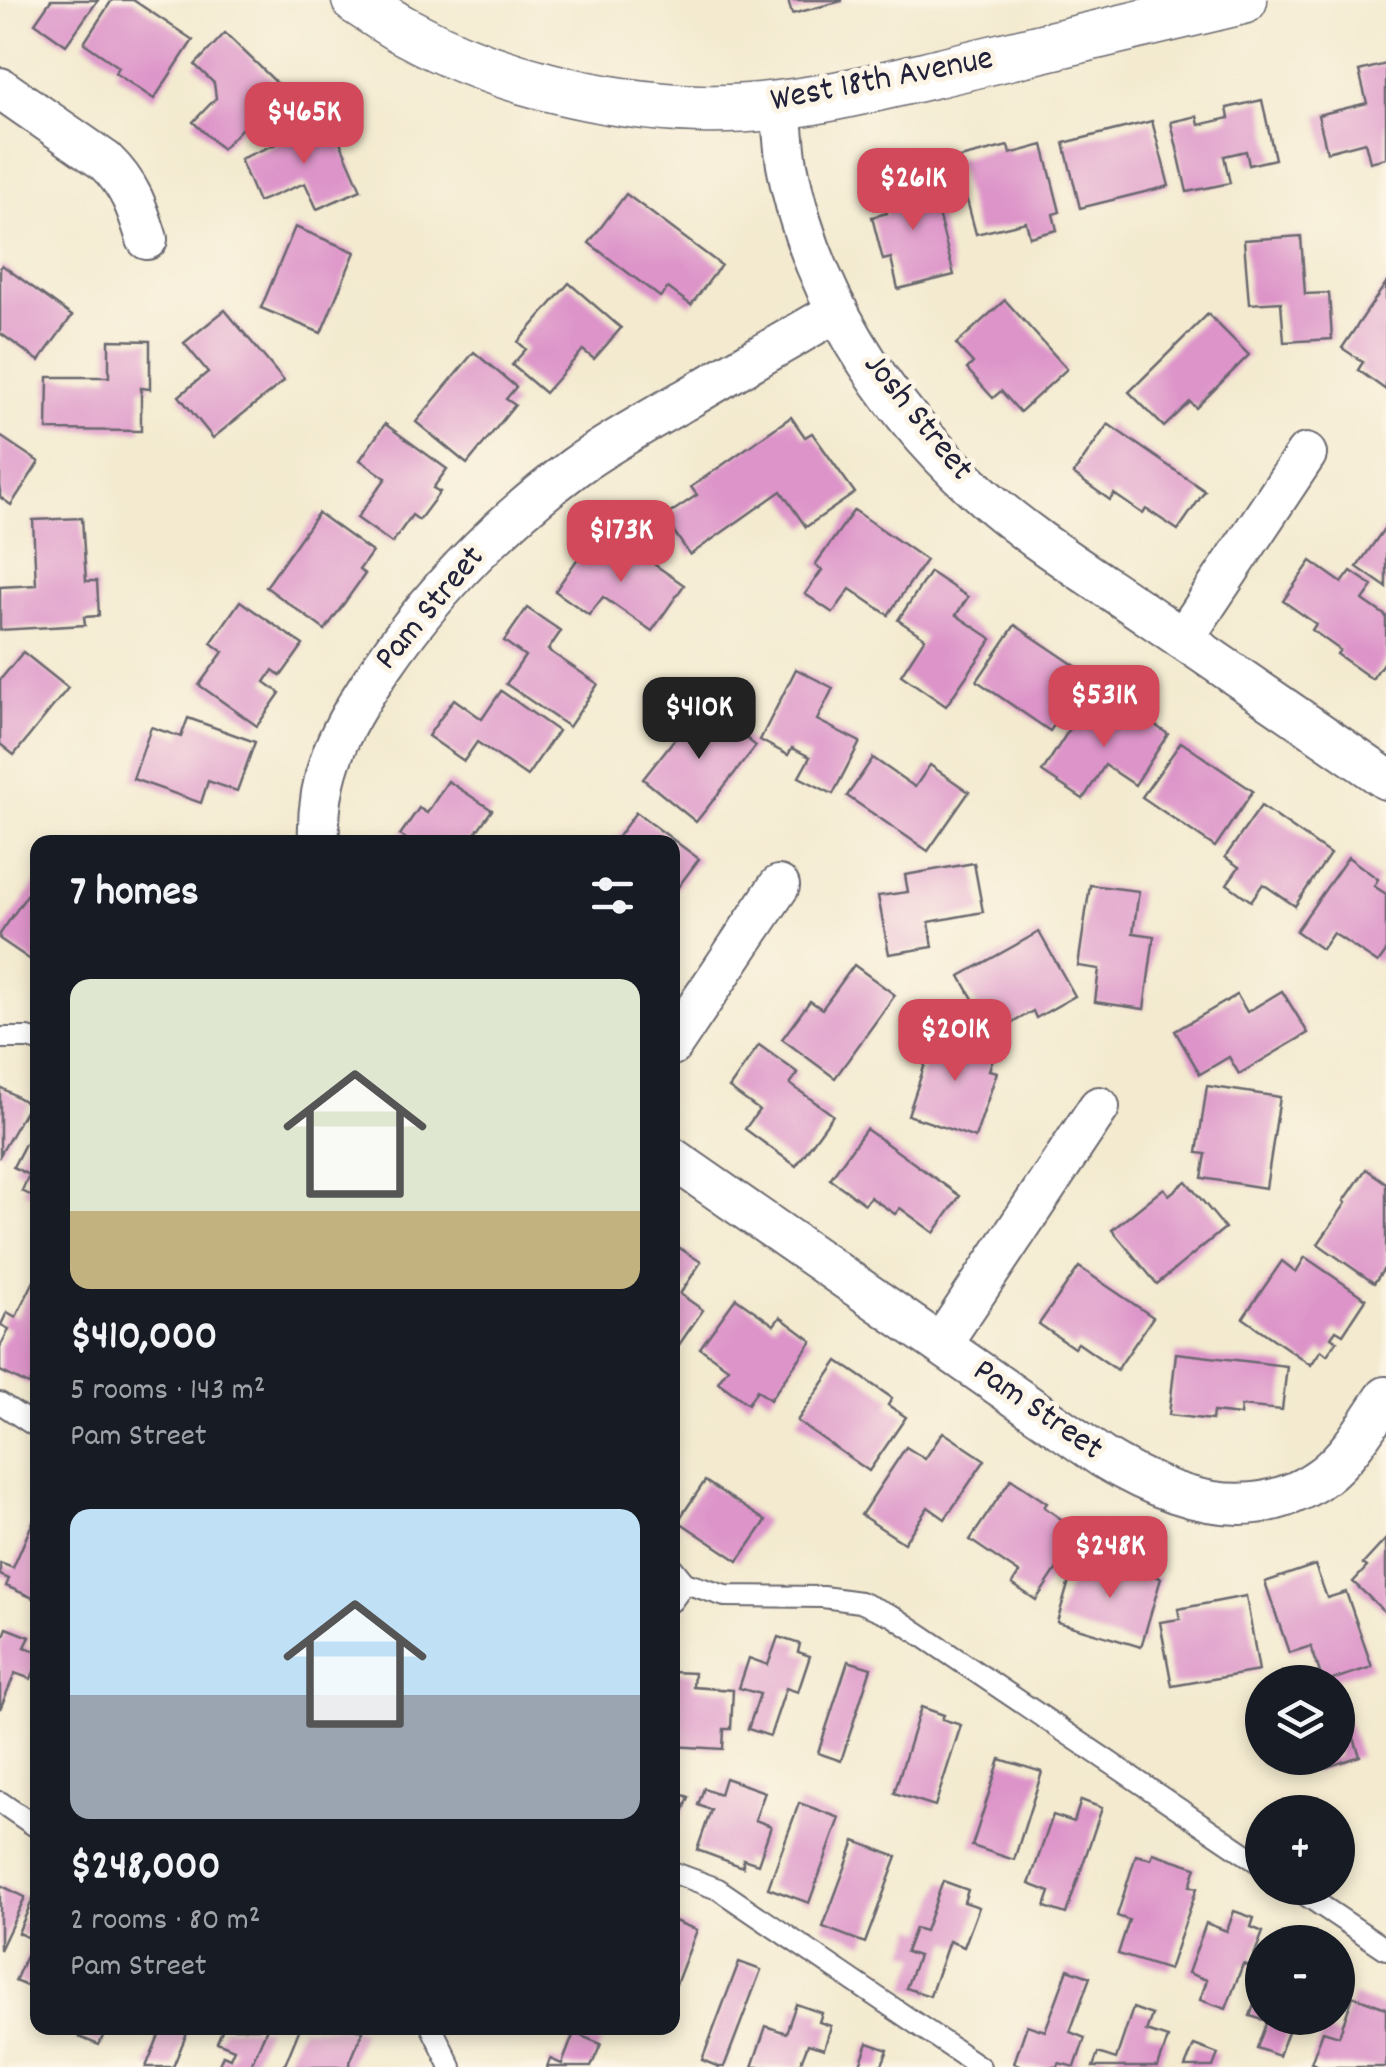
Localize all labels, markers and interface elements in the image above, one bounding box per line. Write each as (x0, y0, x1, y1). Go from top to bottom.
street label: West 18th Avenue (767, 35, 997, 127)
pin: $465K (234, 82, 374, 167)
text: $465K (267, 91, 341, 137)
pin: $261K (843, 148, 983, 233)
text: $261K (879, 157, 947, 203)
street label: Josh Street (850, 343, 984, 493)
pin: $173K (551, 500, 691, 585)
text: $173K (589, 509, 653, 555)
street label: Pam Street (364, 536, 498, 682)
pin: $531K (1034, 665, 1174, 750)
text: $531K (1070, 674, 1138, 720)
pin: $410K (629, 677, 769, 762)
text: $410K (665, 686, 733, 732)
text: 7 homes (70, 865, 199, 925)
icon: filters (585, 868, 640, 923)
pin: $201K (885, 999, 1025, 1084)
text: $201K (920, 1008, 990, 1054)
icon: home (265, 1044, 445, 1224)
text: $410,000 (70, 1309, 217, 1369)
street label: Pam Street (961, 1348, 1113, 1474)
text: 5 rooms · 143 m² (70, 1369, 265, 1415)
text: Pam Street (70, 1415, 207, 1461)
pin: $248K (1040, 1516, 1180, 1601)
text: $248K (1074, 1525, 1146, 1571)
icon: home (265, 1574, 445, 1754)
map controls (1245, 1665, 1355, 2035)
button: layers (1245, 1665, 1355, 1775)
button: + (1245, 1795, 1355, 1905)
text: $248,000 (70, 1839, 221, 1899)
text: 2 rooms · 80 m² (70, 1899, 260, 1945)
button: − (1245, 1925, 1355, 2035)
text: Pam Street (70, 1945, 207, 1991)

